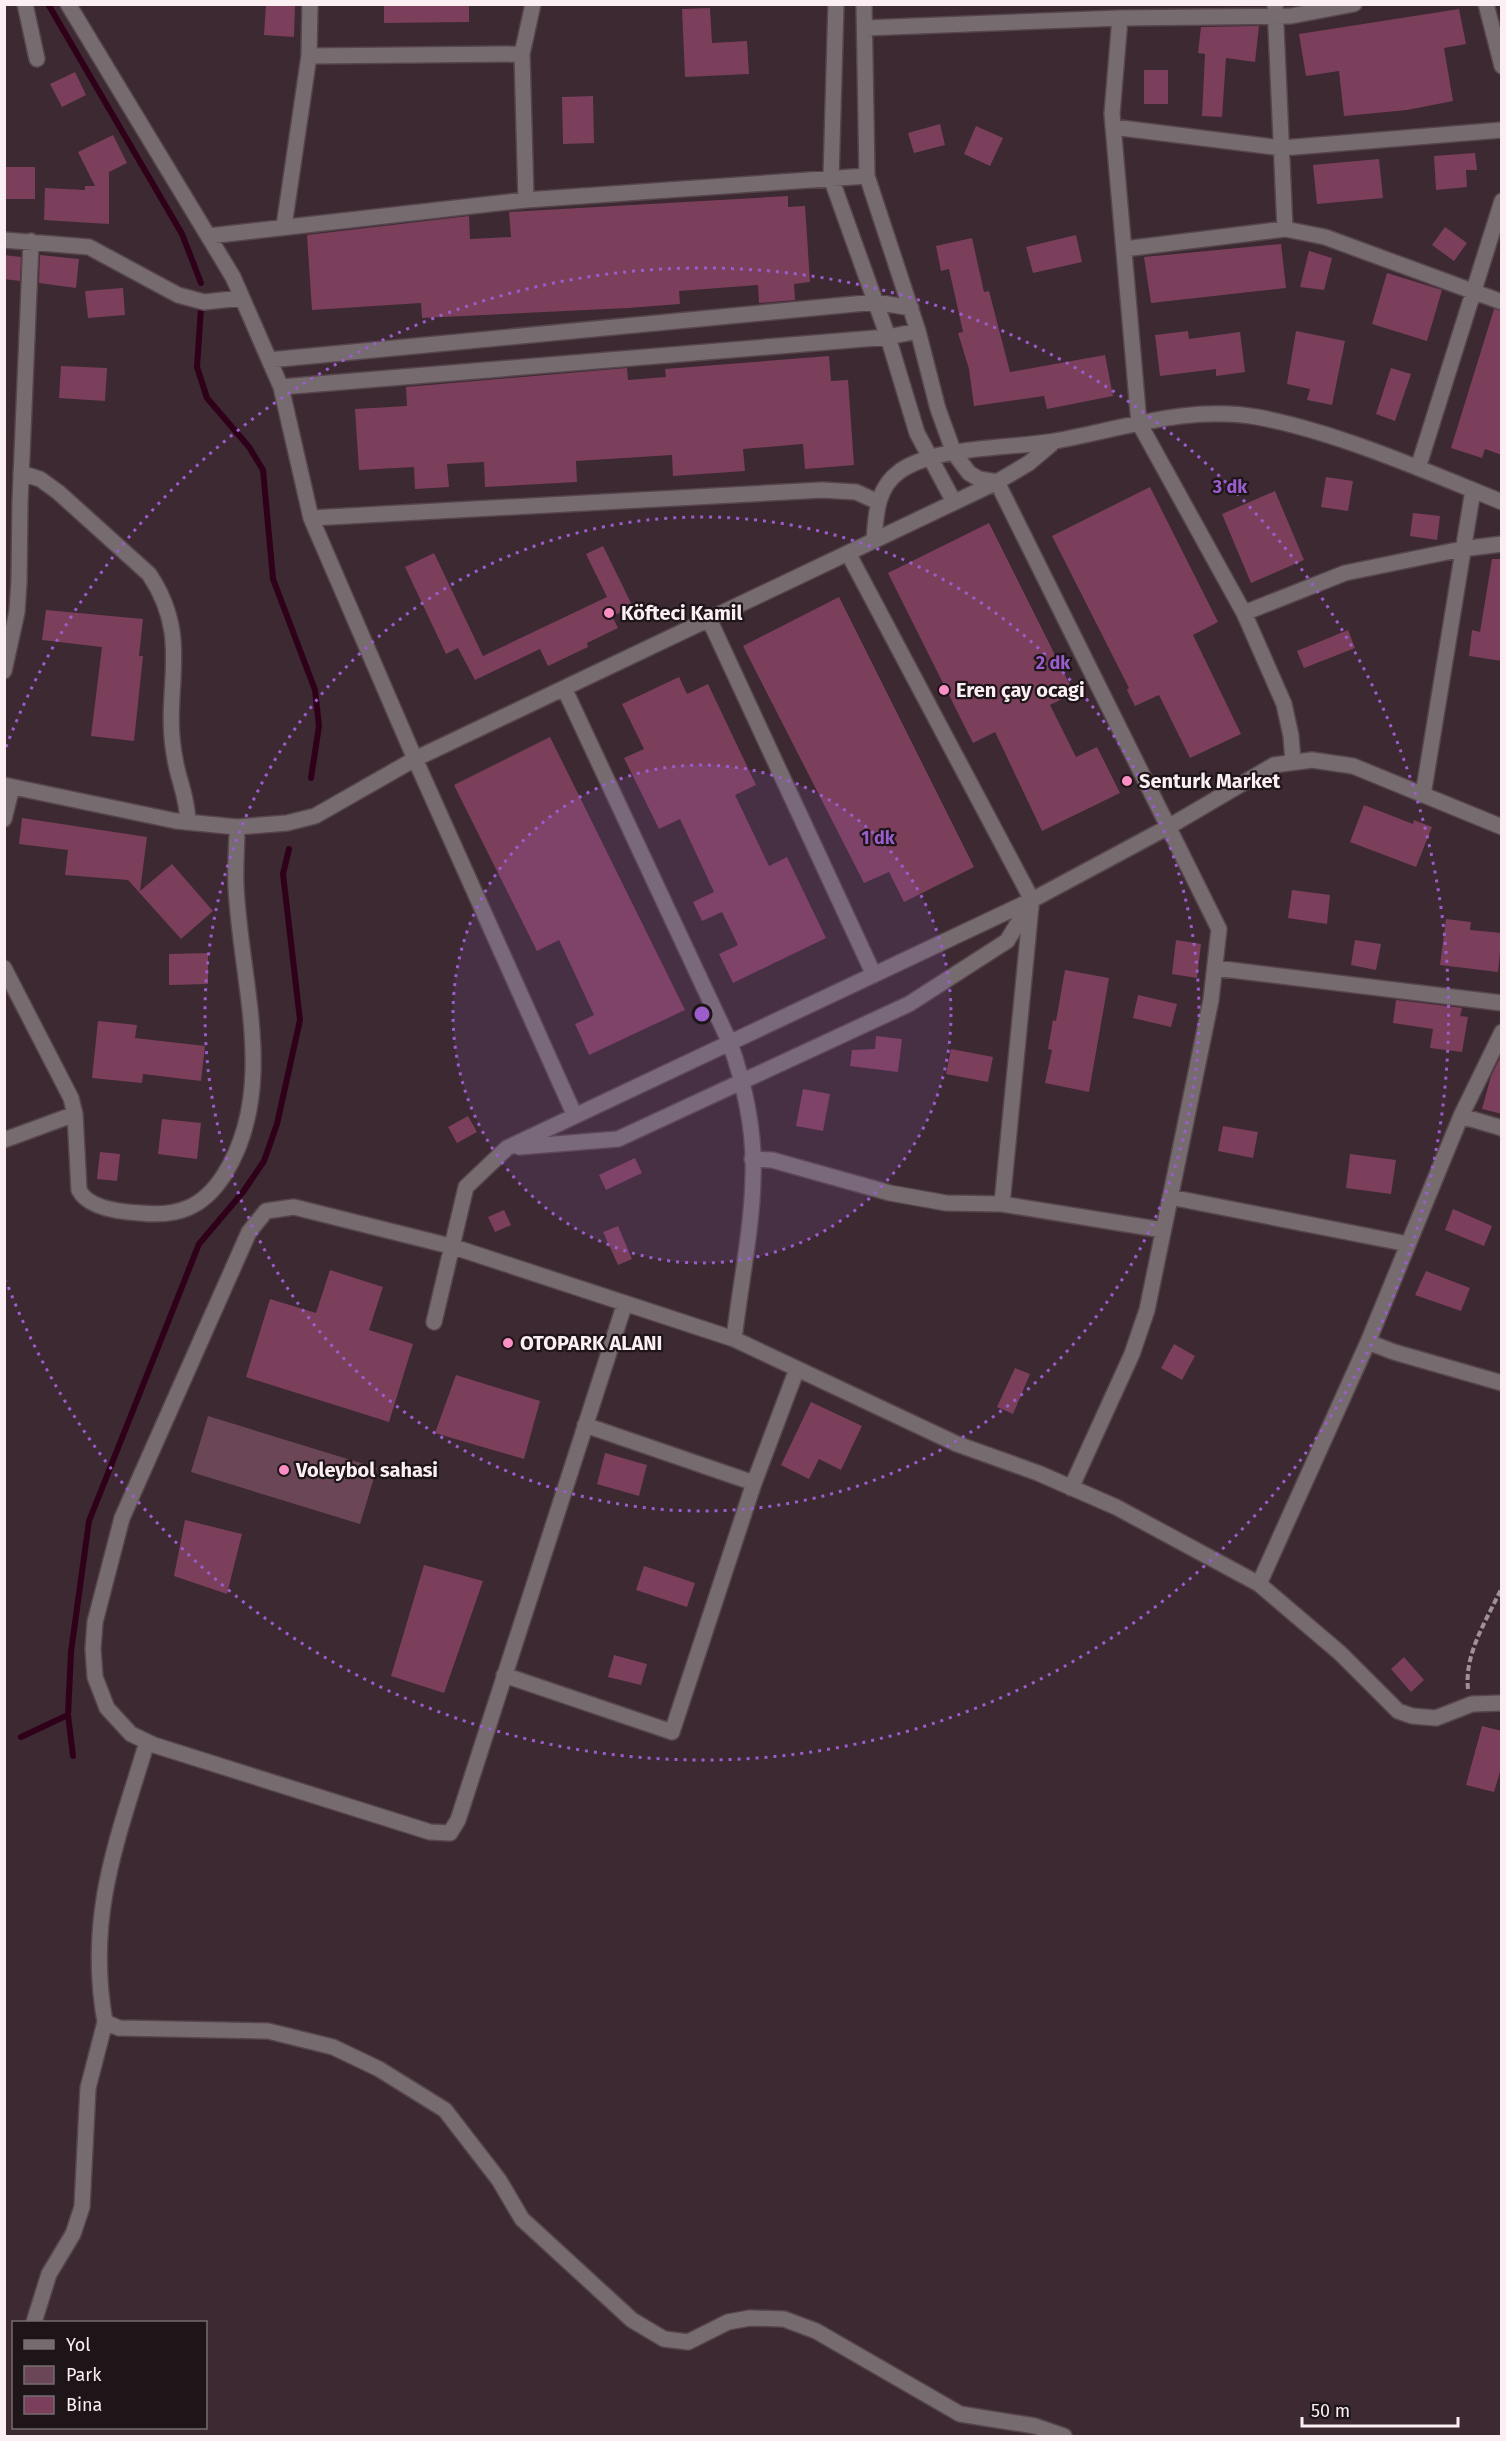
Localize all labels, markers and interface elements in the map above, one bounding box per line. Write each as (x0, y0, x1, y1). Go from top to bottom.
text: 3 dk (1212, 476, 1248, 498)
place label: Köfteci Kamil (621, 601, 742, 625)
marker: Köfteci Kamil (602, 606, 616, 620)
text: 2 dk (1036, 652, 1071, 674)
place label: Eren çay ocagi (956, 678, 1085, 702)
marker: Eren çay ocagi (937, 683, 951, 697)
place label: Senturk Market (1139, 769, 1280, 793)
marker: Senturk Market (1120, 774, 1134, 788)
text: 1 dk (861, 827, 896, 849)
centre of rings (692, 1004, 712, 1024)
place label: OTOPARK ALANI (520, 1331, 662, 1355)
marker: OTOPARK ALANI (501, 1336, 515, 1350)
place label: Voleybol sahasi (295, 1458, 438, 1482)
marker: Voleybol sahasi (277, 1463, 291, 1477)
legend (12, 2321, 207, 2429)
text: Yol (66, 2334, 91, 2356)
text: Park (66, 2364, 102, 2386)
scale bar (1302, 2390, 1458, 2428)
text: Bina (66, 2394, 102, 2416)
text: 50 m (1311, 2400, 1350, 2422)

